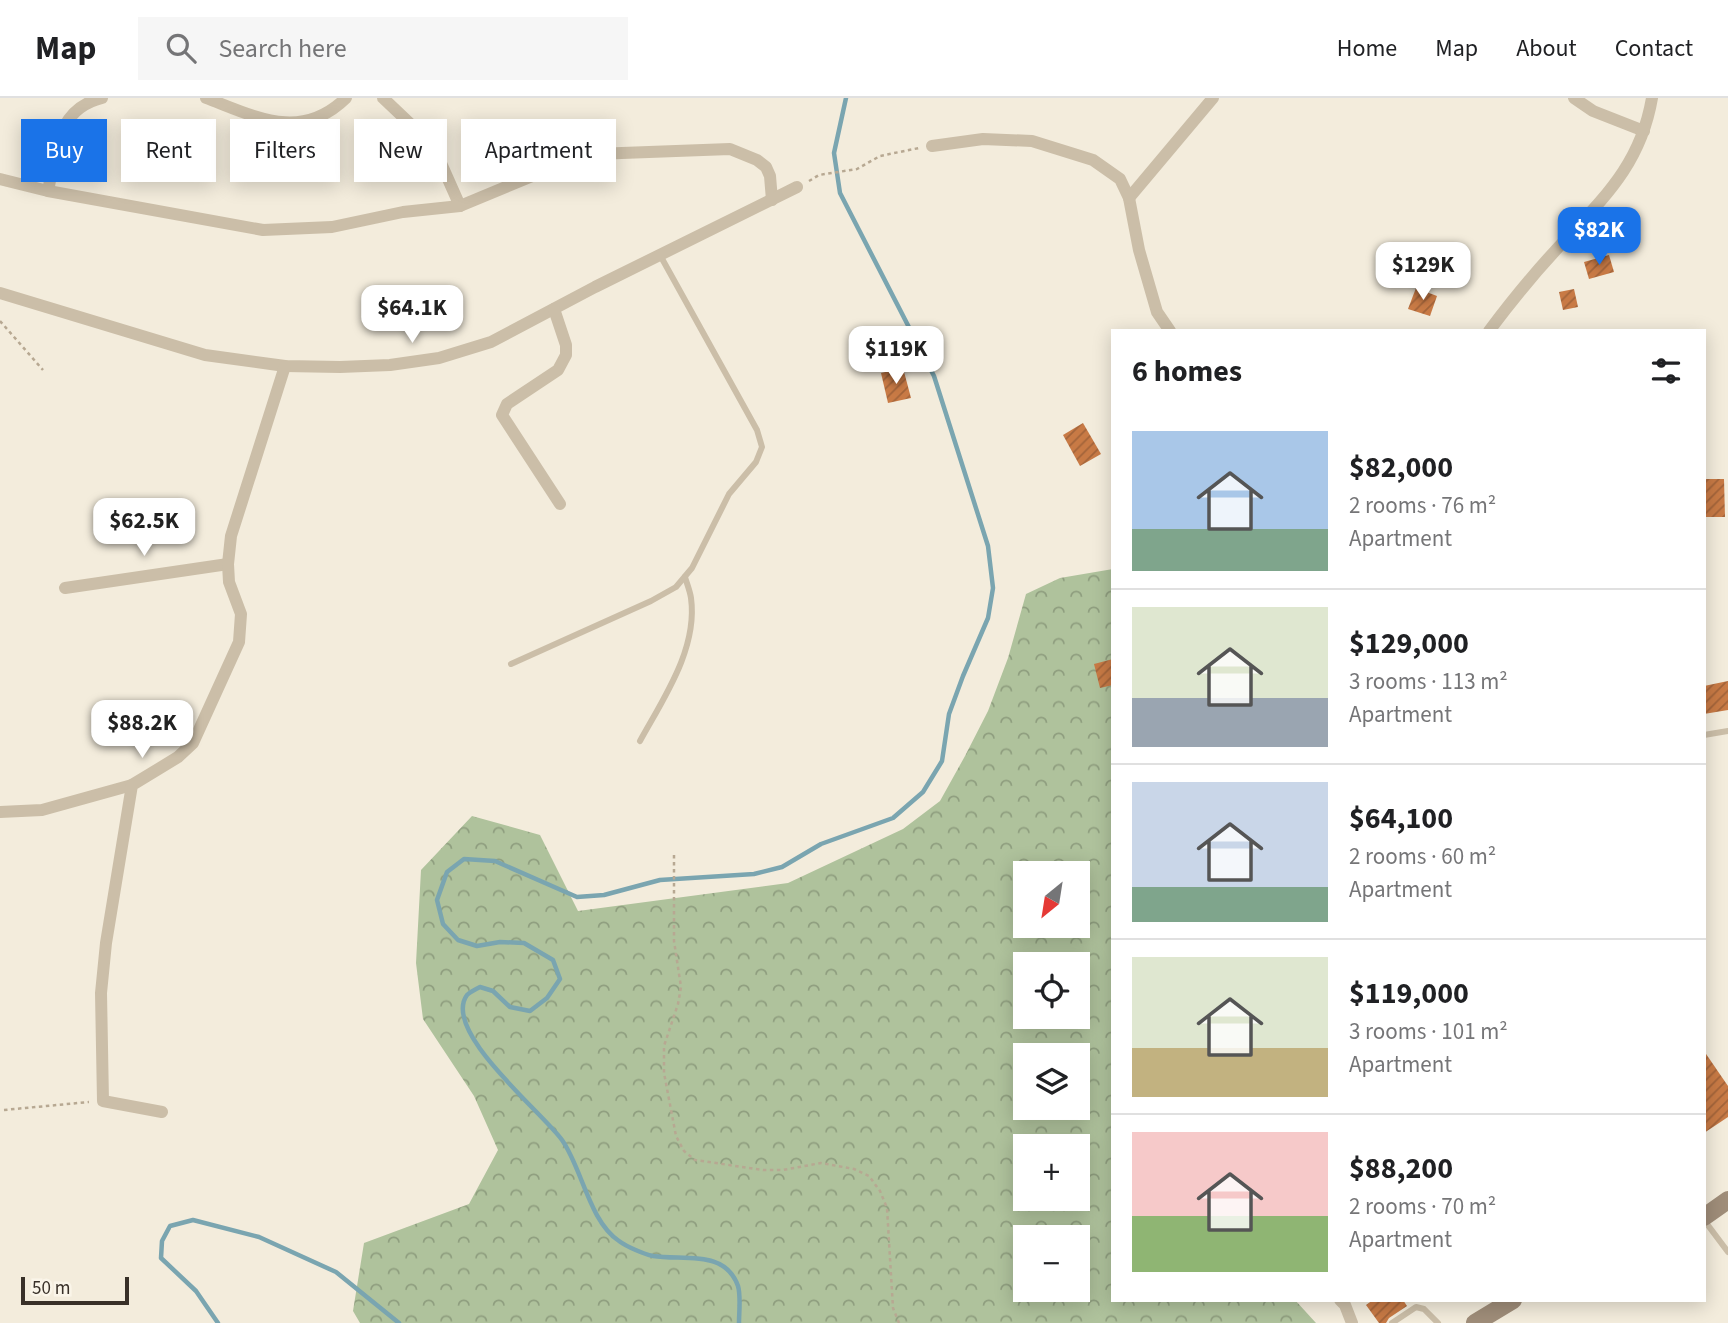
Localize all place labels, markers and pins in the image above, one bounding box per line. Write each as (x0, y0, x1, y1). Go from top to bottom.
pin: $82K (1558, 208, 1640, 267)
pin: $129K (1374, 242, 1472, 302)
pin: $64.1K (355, 286, 469, 345)
pin: $119K (847, 327, 945, 386)
pin: $62.5K (87, 498, 201, 558)
pin: $88.2K (85, 700, 199, 760)

